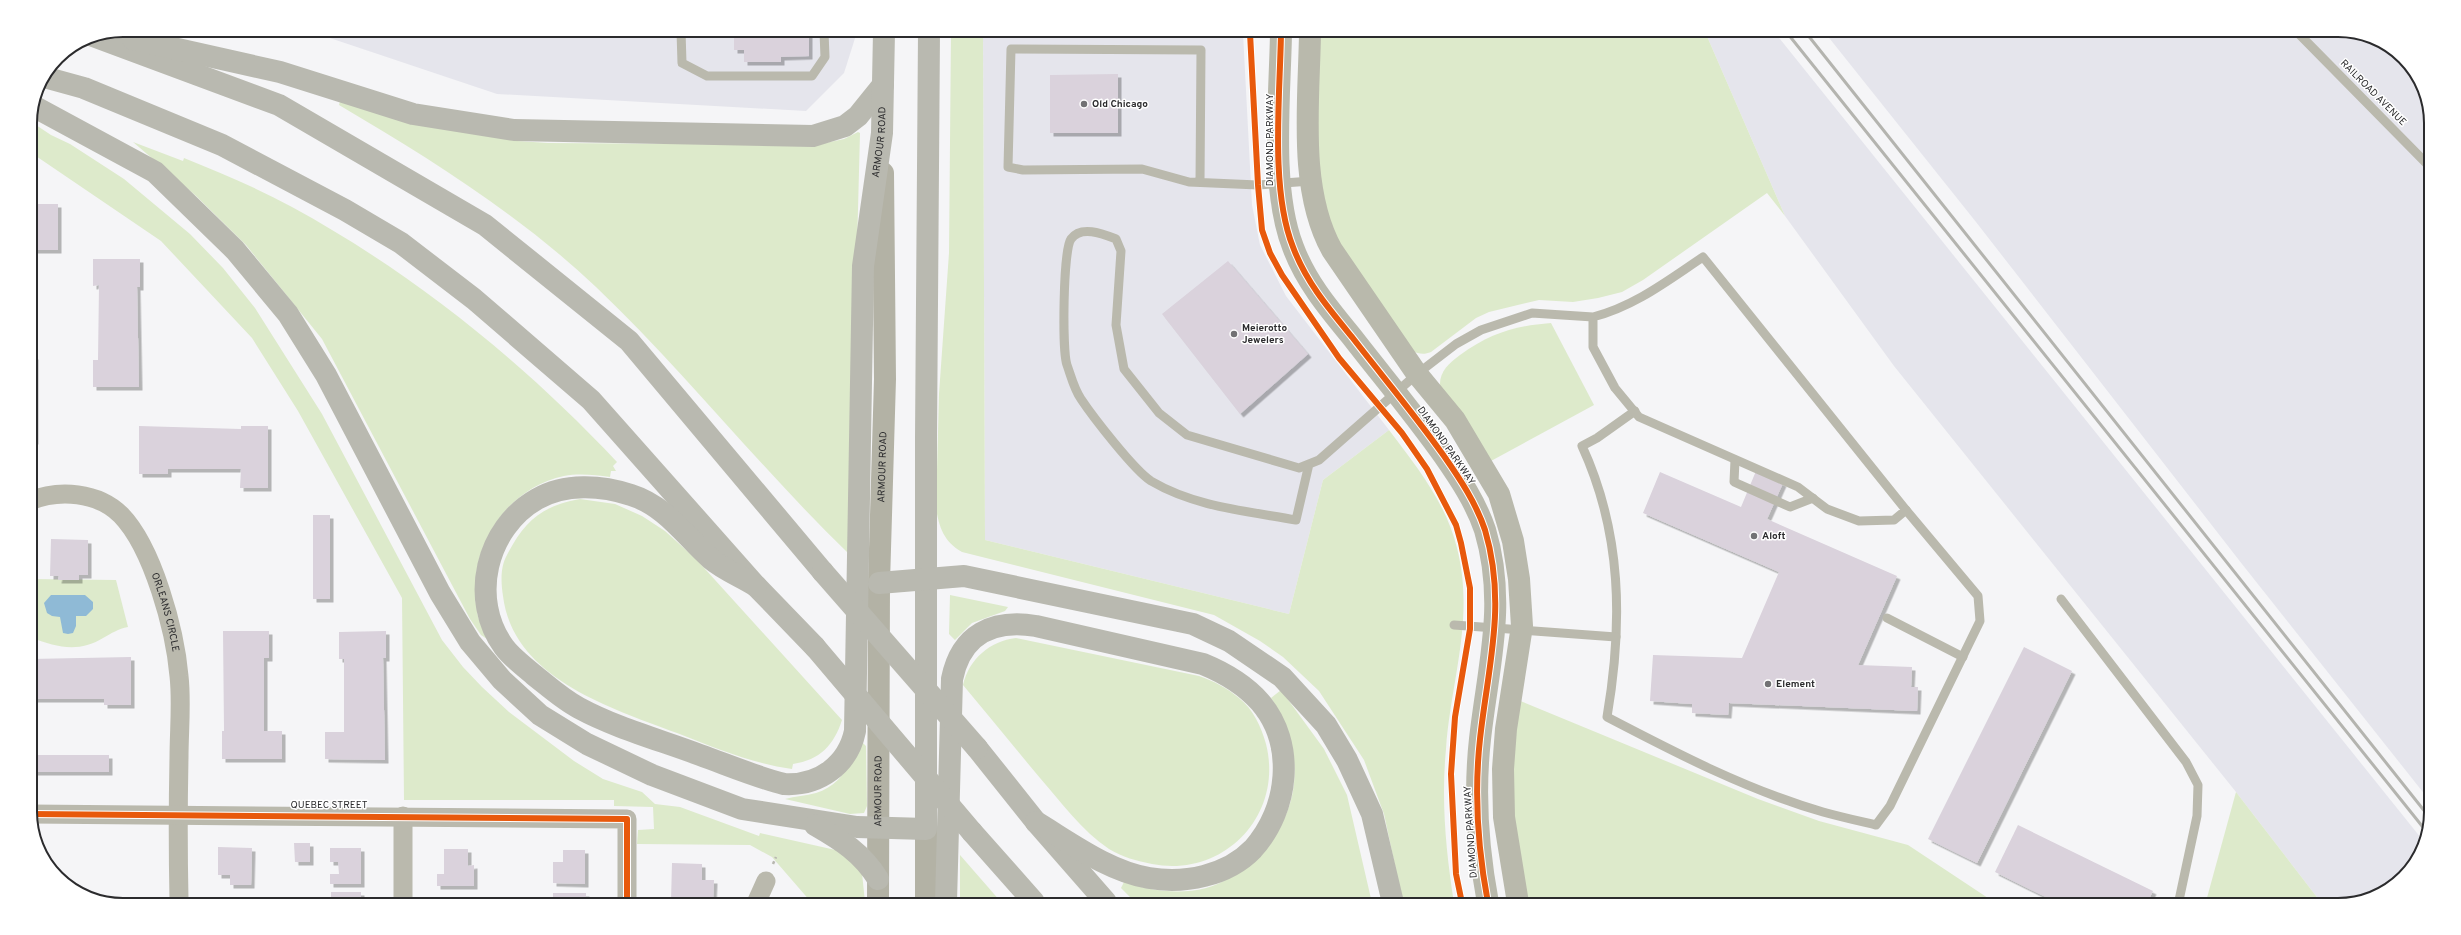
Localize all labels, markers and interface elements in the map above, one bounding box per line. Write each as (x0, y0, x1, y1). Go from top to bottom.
street label: RAILROAD AVENUE (2337, 57, 2409, 129)
street label: DIAMOND PARKWAY (1264, 93, 1277, 186)
place label: Old Chicago (1092, 98, 1148, 111)
marker: Old Chicago (1079, 99, 1089, 109)
street label: ARMOUR ROAD (869, 106, 889, 178)
place label: Meierotto Jewelers (1242, 322, 1287, 347)
marker: Meierotto Jewelers (1229, 329, 1239, 339)
street label: DIAMOND PARKWAY (1414, 404, 1478, 488)
street label: ARMOUR ROAD (875, 431, 890, 503)
place label: Aloft (1762, 530, 1786, 543)
marker: Aloft (1749, 531, 1759, 541)
street label: ORLEANS CIRCLE (148, 571, 182, 653)
place label: Element (1776, 678, 1815, 691)
marker: Element (1763, 679, 1773, 689)
street label: ARMOUR ROAD (872, 755, 885, 827)
street label: DIAMOND PARKWAY (1461, 785, 1481, 879)
street label: QUEBEC STREET (290, 799, 368, 812)

